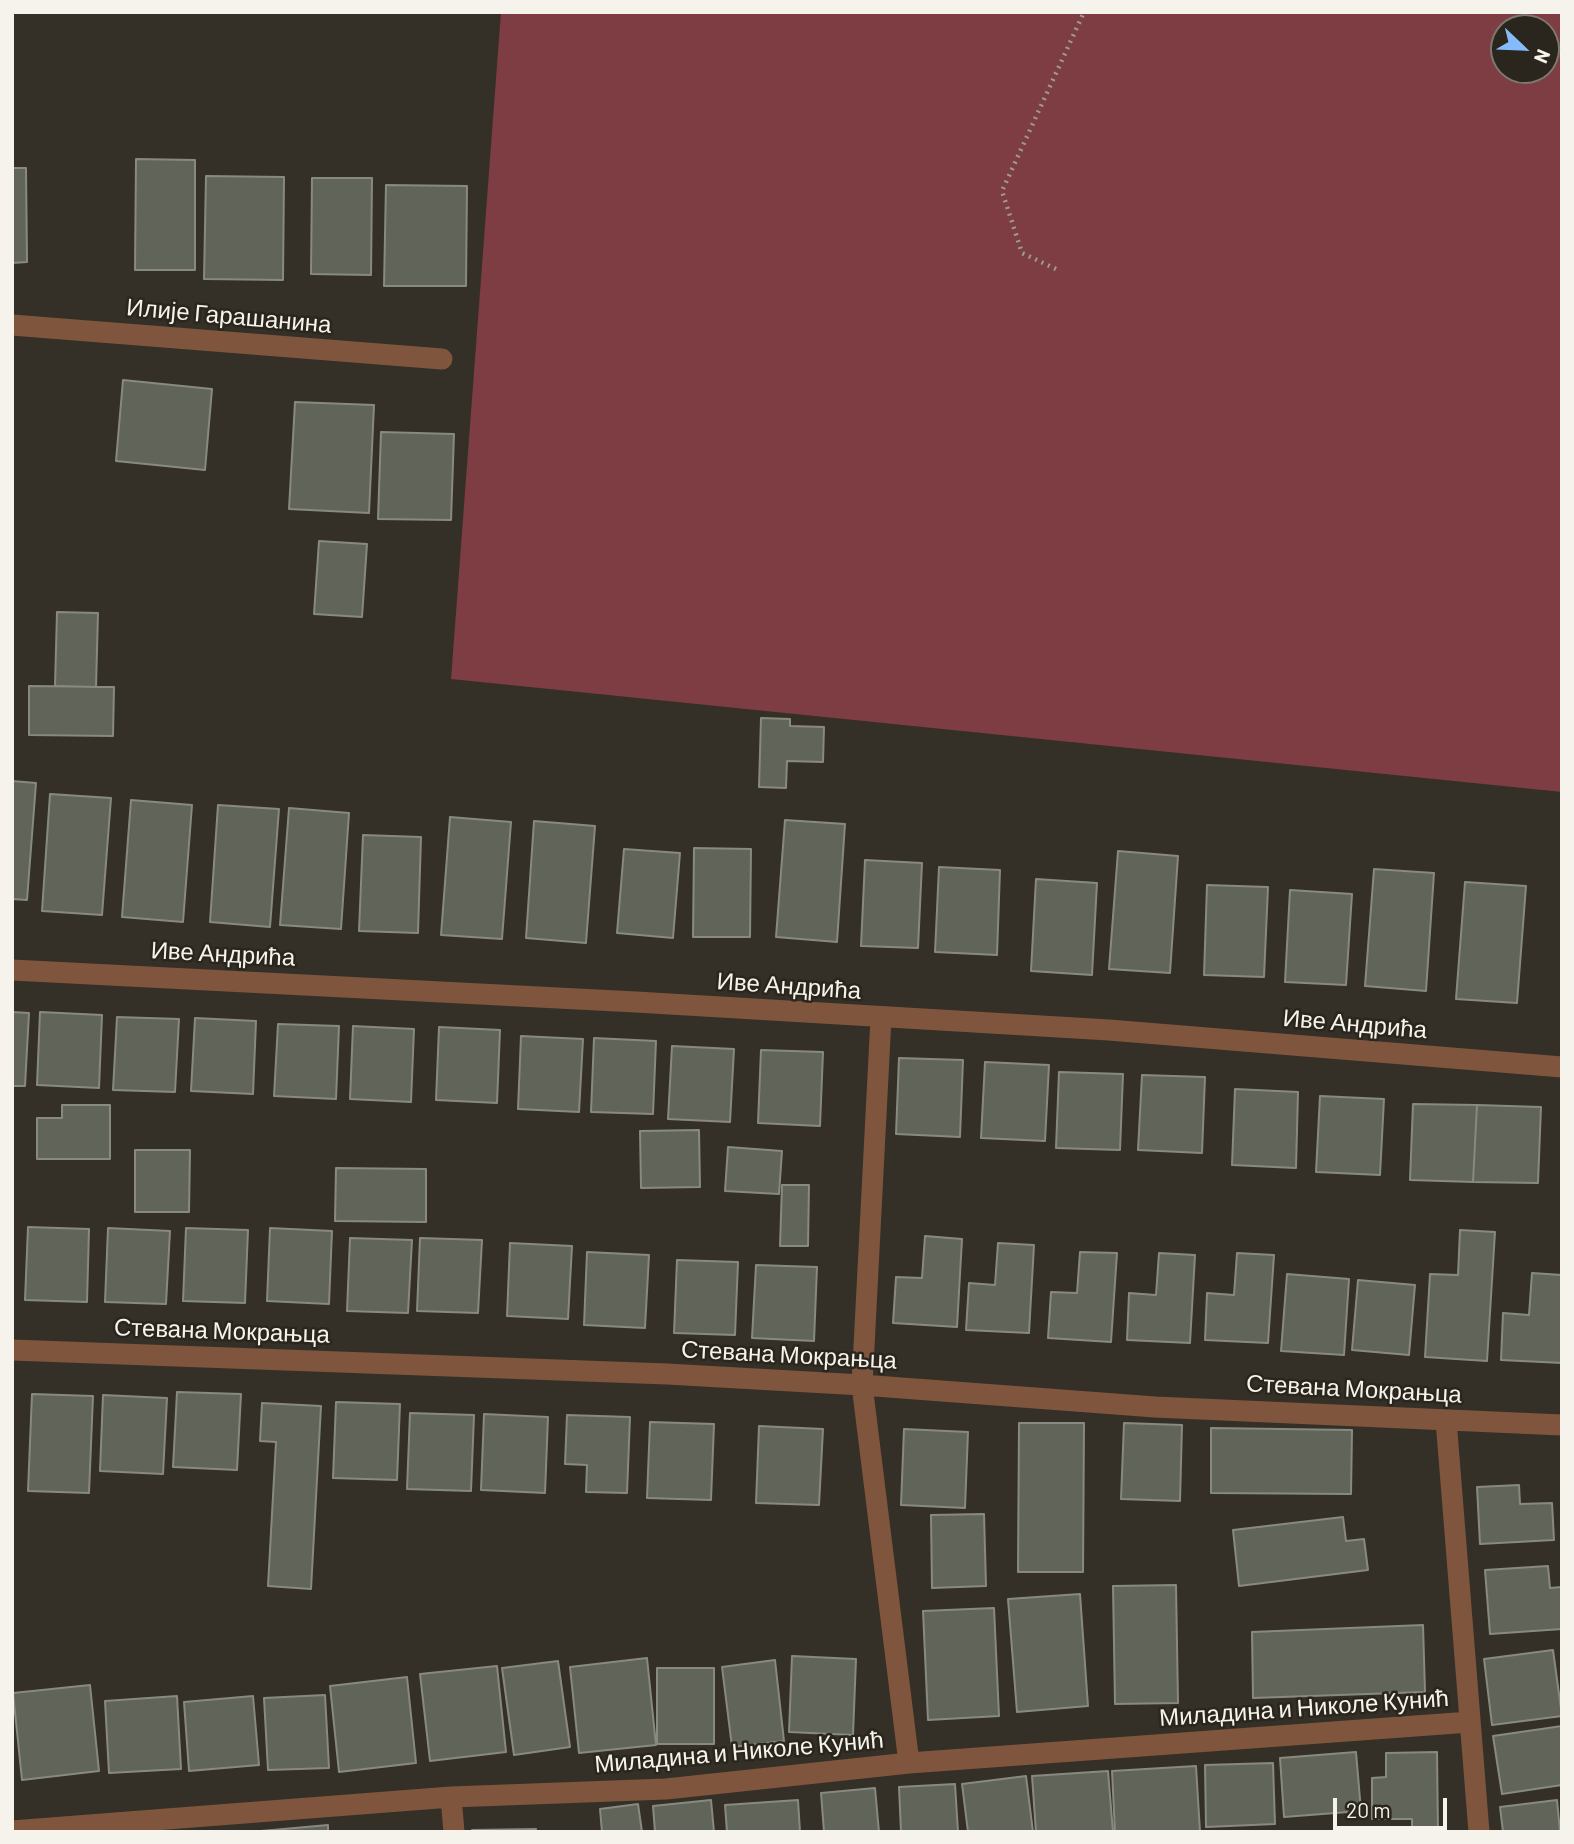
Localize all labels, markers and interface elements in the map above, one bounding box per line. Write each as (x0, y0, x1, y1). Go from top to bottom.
north arrow (1490, 14, 1560, 84)
text: N (1530, 46, 1556, 67)
street label: Илије Гарашанина (125, 293, 333, 339)
street label: Иве Андрића (150, 936, 296, 972)
street label: Иве Андрића (716, 967, 862, 1005)
street label: Иве Андрића (1282, 1003, 1428, 1045)
street label: Стевана Мокрањца (114, 1313, 330, 1349)
street label: Стевана Мокрањца (680, 1335, 898, 1375)
street label: Стевана Мокрањца (1245, 1369, 1463, 1409)
street label: Миладина и Николе Кунић (1158, 1684, 1450, 1732)
street label: Миладина и Николе Кунић (593, 1725, 885, 1779)
scale bar (1336, 1784, 1450, 1828)
text: 20 m (1346, 1797, 1391, 1822)

